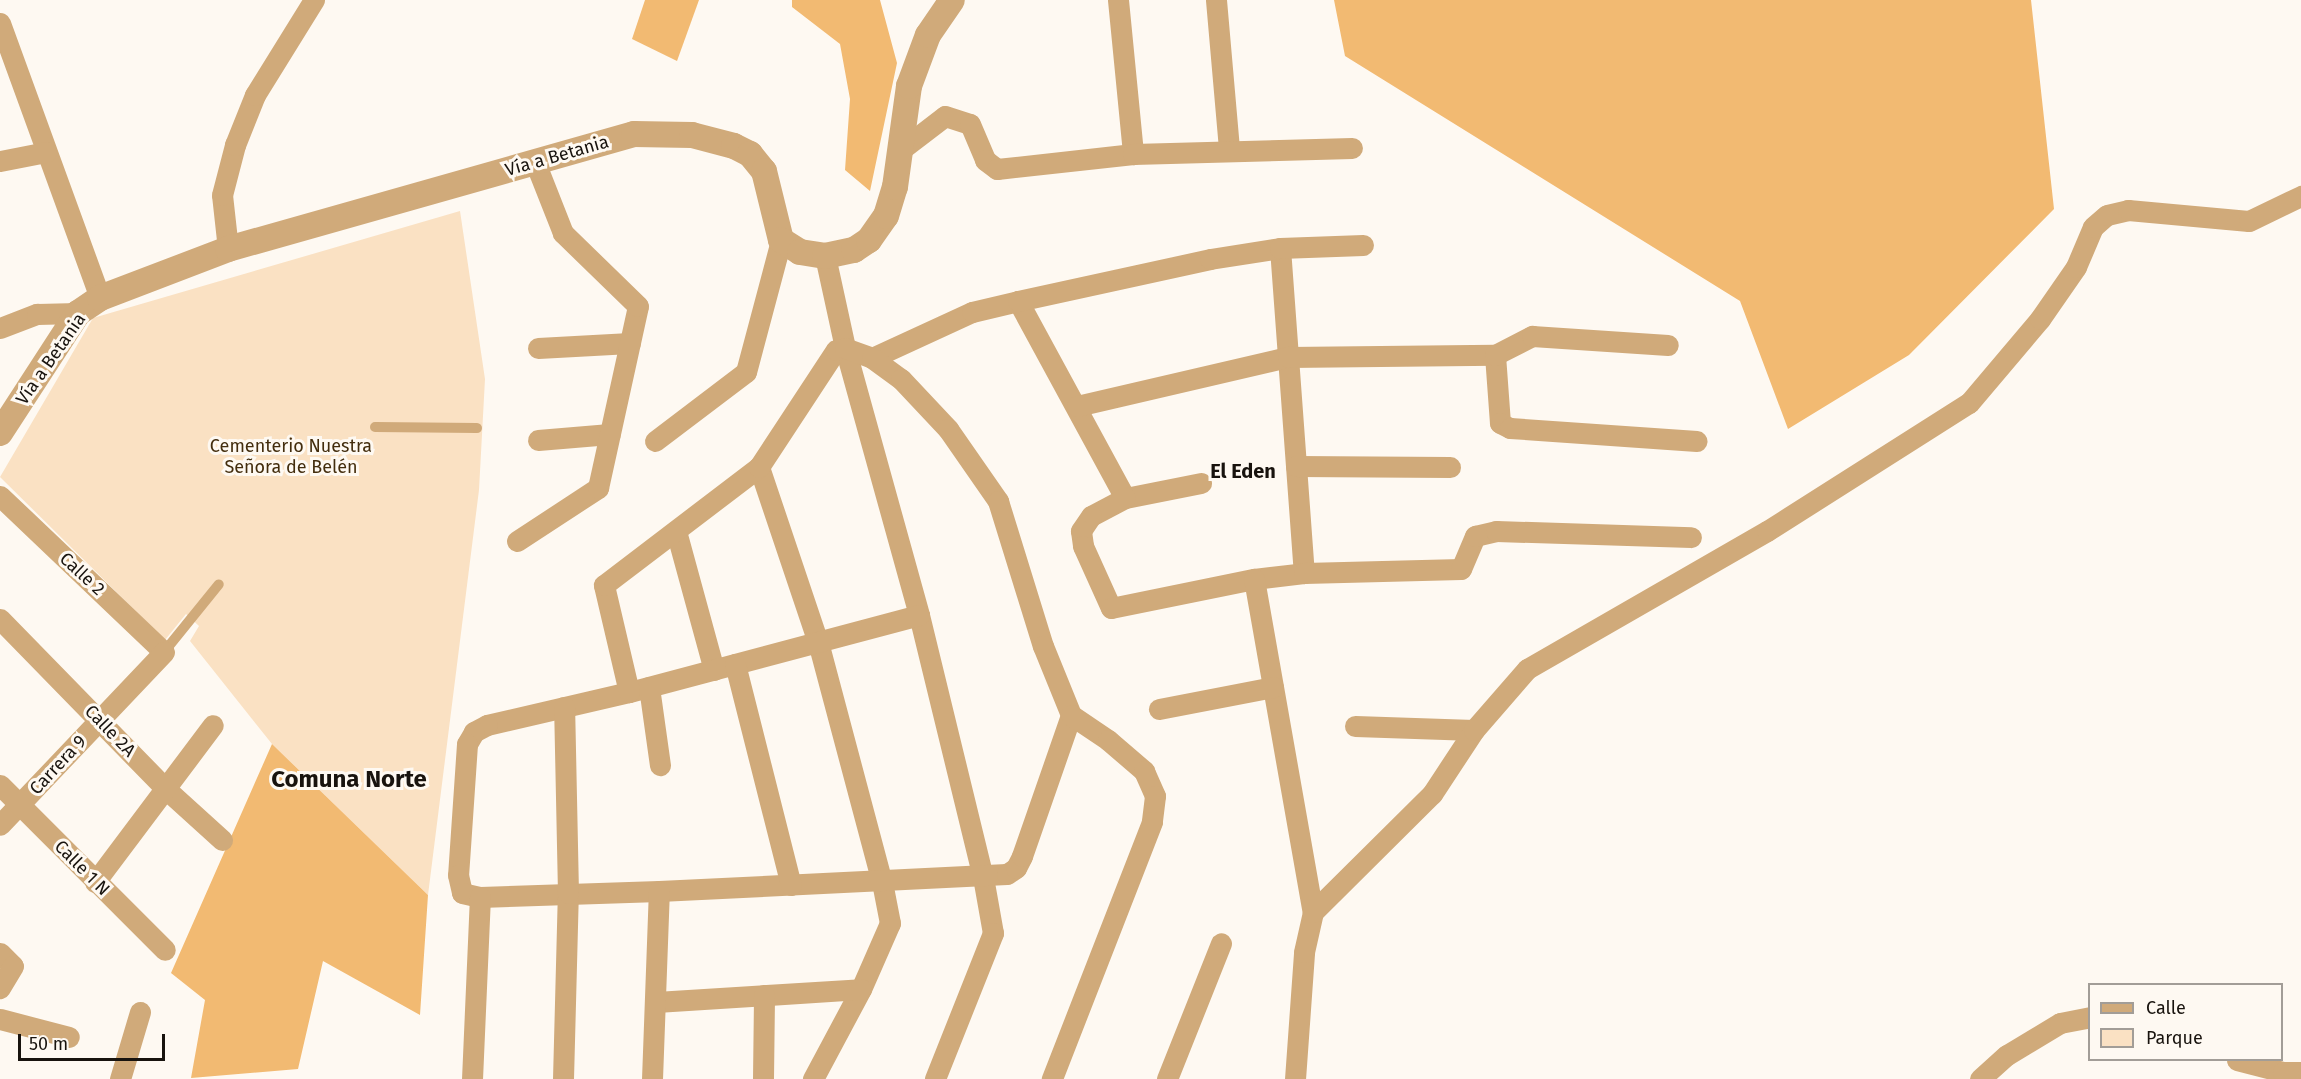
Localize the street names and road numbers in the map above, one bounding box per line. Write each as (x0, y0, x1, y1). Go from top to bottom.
street label: Vía a Betania (503, 131, 611, 181)
street label: Vía a Betania (12, 309, 90, 409)
street label: Calle 2 (55, 548, 109, 600)
street label: Calle 2A (80, 701, 140, 761)
street label: Carrera 9 (25, 731, 91, 799)
street label: Calle 1 N (50, 836, 114, 900)

